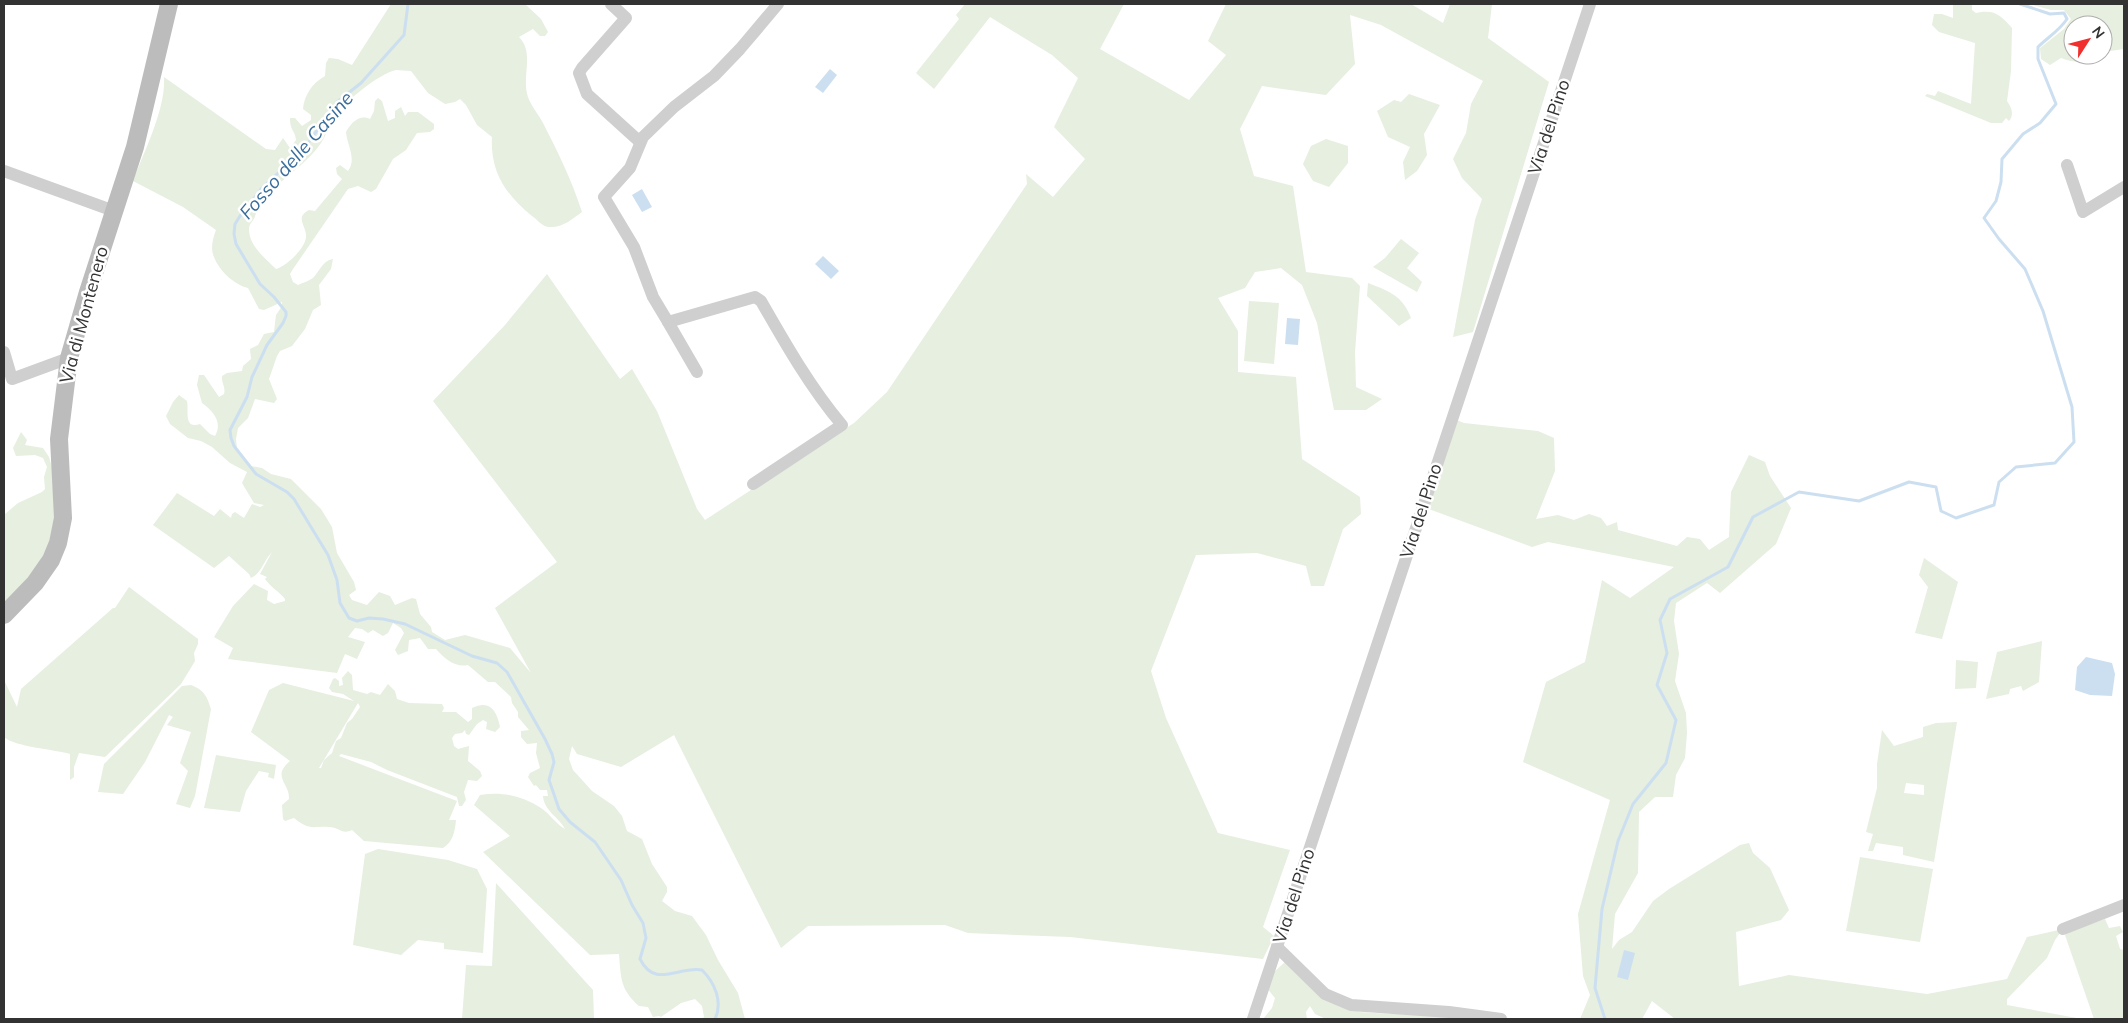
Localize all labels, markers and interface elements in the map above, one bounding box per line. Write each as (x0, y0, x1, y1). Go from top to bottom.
north arrow (2063, 15, 2113, 65)
text: N (2088, 23, 2109, 42)
street label: Via del Pino (1522, 76, 1575, 177)
water label: Fosso delle Casine (234, 86, 358, 224)
street label: Via di Montenero (54, 244, 113, 386)
street label: Via del Pino (1394, 460, 1447, 561)
street label: Via del Pino (1267, 845, 1320, 946)

